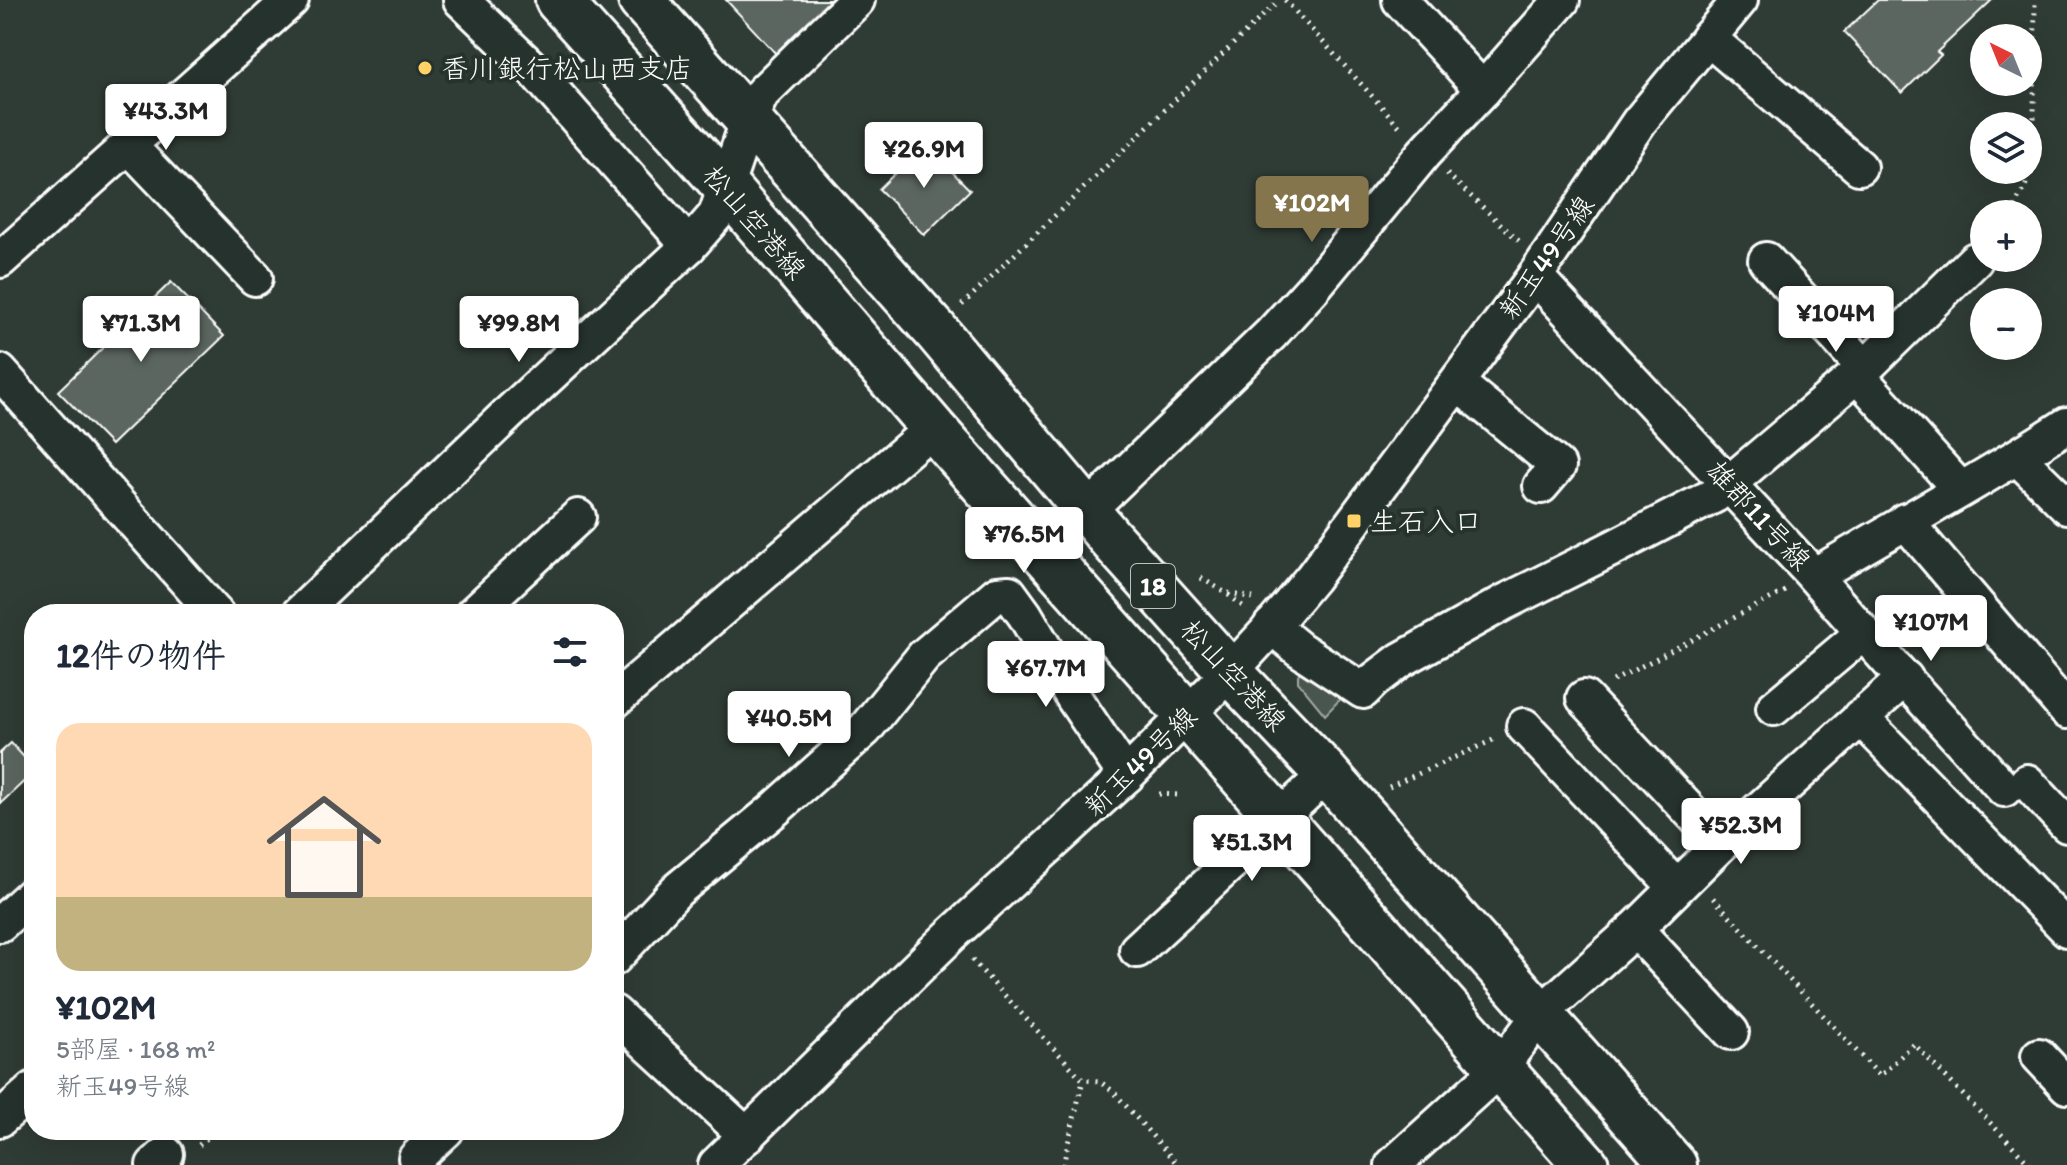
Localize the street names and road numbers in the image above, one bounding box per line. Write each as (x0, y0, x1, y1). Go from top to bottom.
street label: 松山空港線 (696, 158, 814, 286)
street label: 新玉49号線 (1491, 188, 1601, 326)
street label: 雄郡11号線 (1700, 453, 1818, 577)
road number: 18 (1131, 564, 1175, 608)
street label: 松山空港線 (1174, 612, 1294, 738)
street label: 新玉49号線 (1077, 699, 1203, 823)

